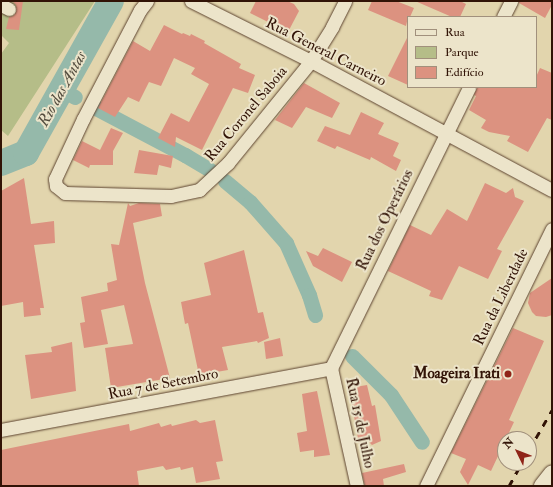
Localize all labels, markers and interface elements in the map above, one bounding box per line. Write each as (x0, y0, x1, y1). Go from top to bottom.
street label: Rua General Carneiro (263, 14, 389, 90)
legend (407, 16, 537, 88)
text: Rua (445, 25, 465, 40)
text: Parque (445, 45, 479, 60)
water label: Rio das Antas (34, 48, 90, 130)
street label: Rua Coronel Saboia (201, 63, 291, 165)
text: Edifício (445, 65, 484, 80)
street label: Rua dos Operários (353, 167, 417, 273)
street label: Rua da Liberdade (470, 246, 532, 348)
street label: Rua 7 de Setembro (106, 364, 220, 404)
place label: Moageira Irati (413, 365, 500, 383)
marker: Moageira Irati (503, 369, 513, 379)
street label: Rua 15 de Julho (342, 376, 378, 470)
north arrow (497, 431, 537, 471)
text: N (500, 435, 517, 451)

